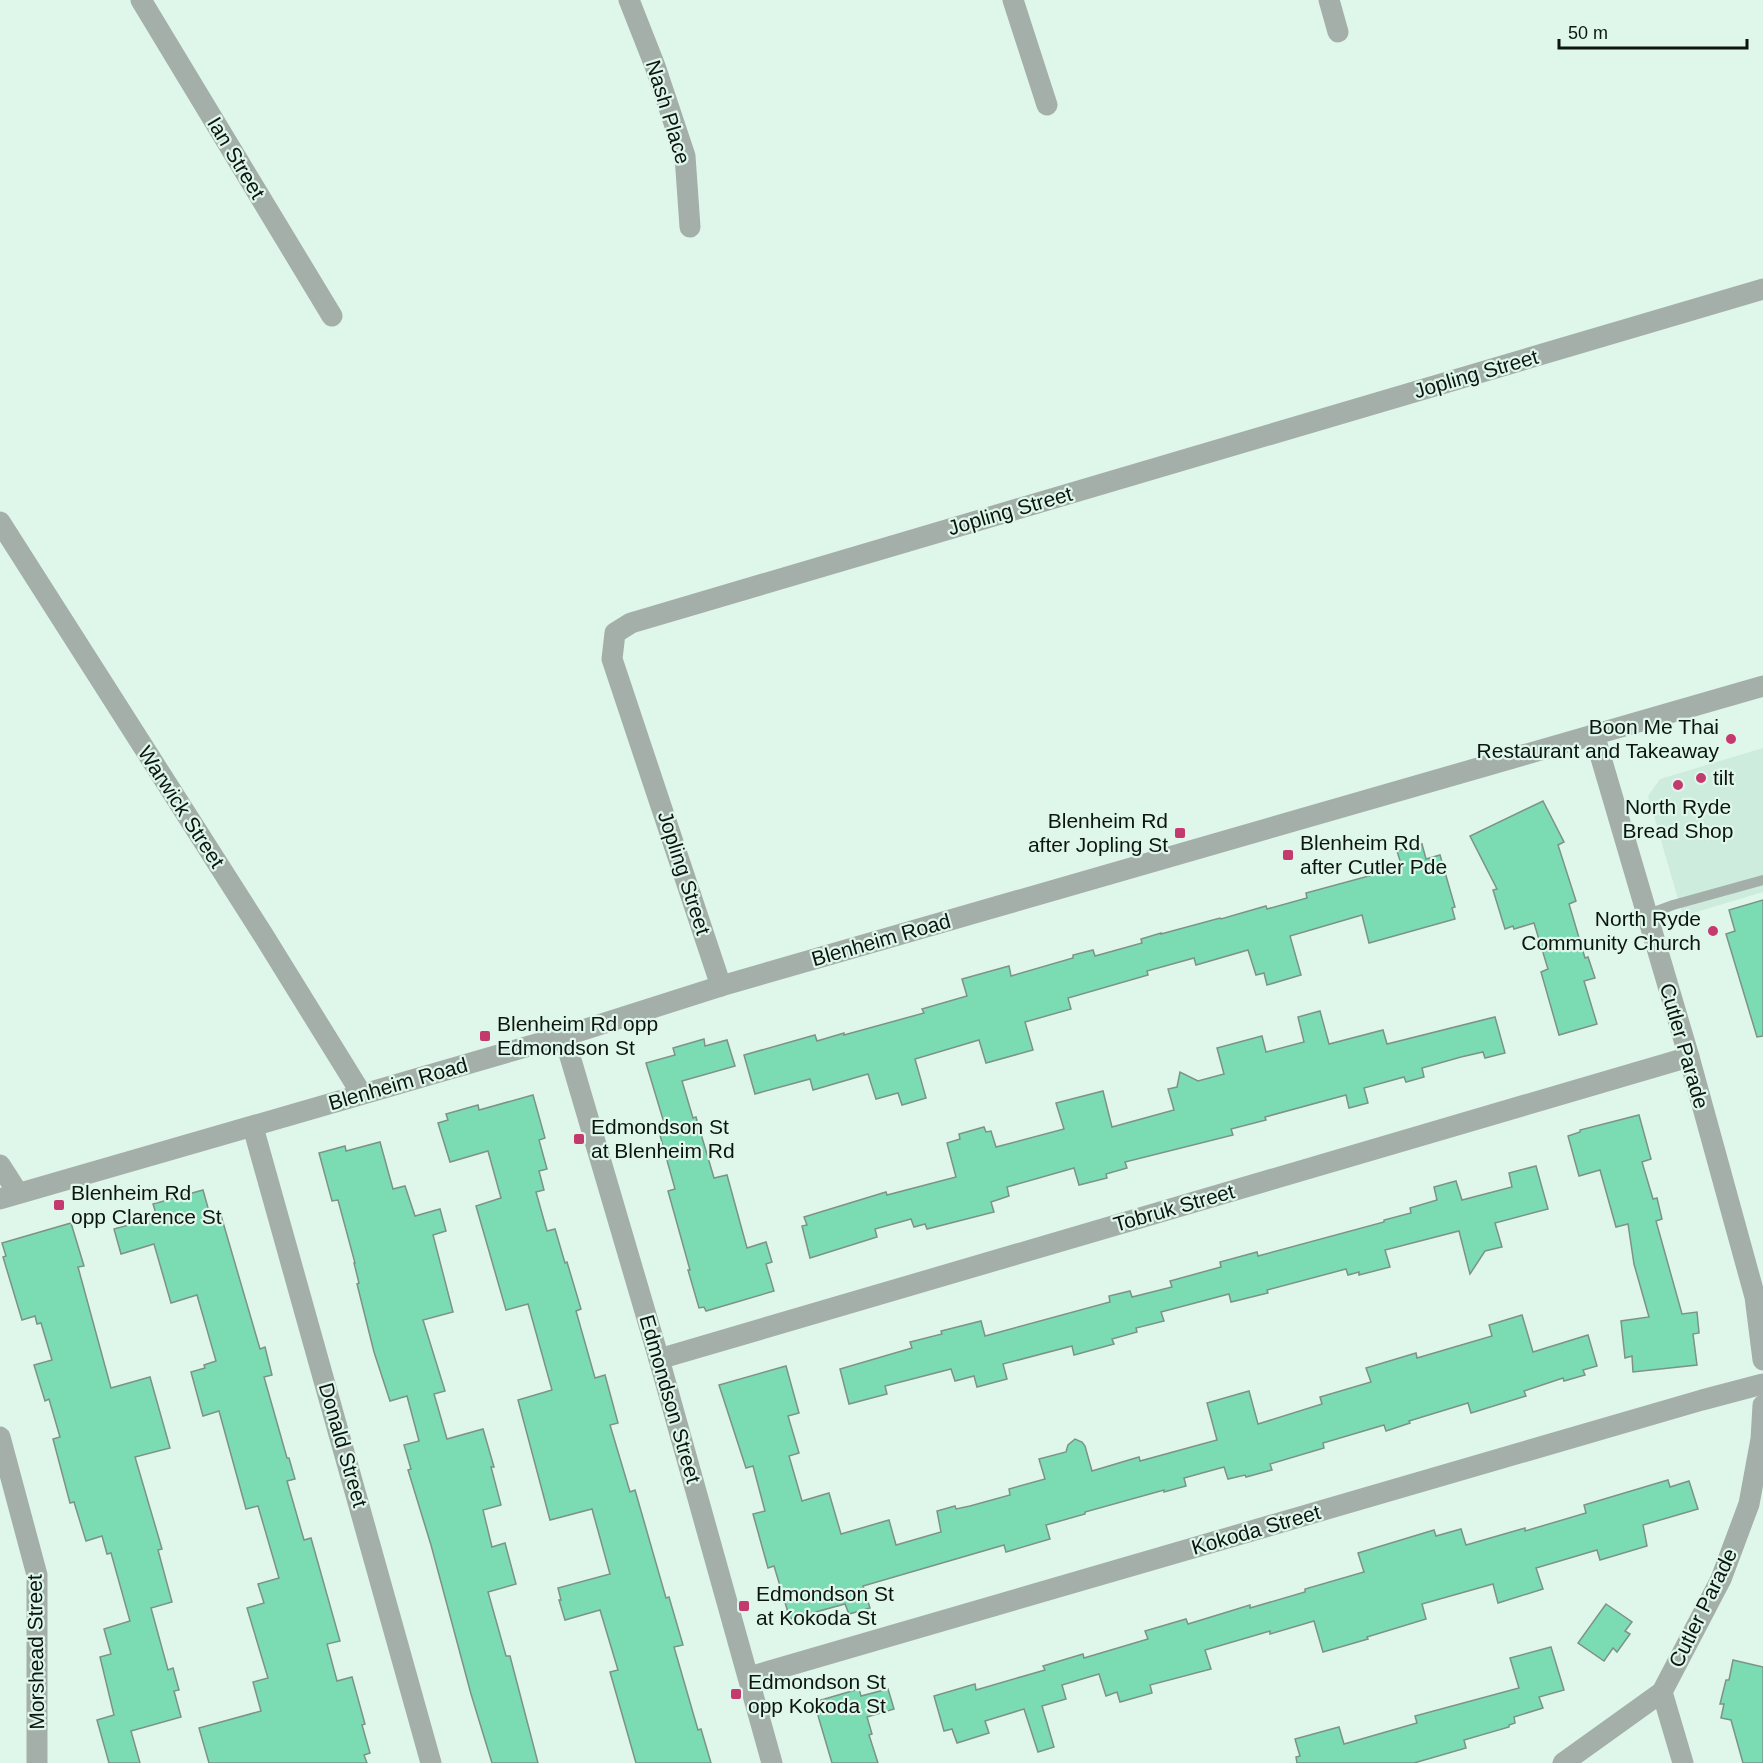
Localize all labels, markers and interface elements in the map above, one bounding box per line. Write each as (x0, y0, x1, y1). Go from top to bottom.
scale bar (1559, 12, 1746, 50)
text: 50 m (1568, 23, 1608, 43)
street label: Nash Place (642, 57, 695, 167)
street label: Ian Street (203, 113, 270, 203)
street label: Jopling Street (1411, 345, 1541, 402)
street label: Jopling Street (945, 482, 1075, 539)
place label: Boon Me Thai Restaurant and Takeaway (1477, 715, 1719, 762)
marker: Boon Me Thai Restaurant and Takeaway (1724, 732, 1738, 746)
street label: Warwick Street (134, 742, 229, 872)
place label: tilt (1713, 766, 1734, 789)
marker: tilt (1694, 771, 1708, 785)
marker: North Ryde Bread Shop (1671, 778, 1685, 792)
place label: North Ryde Bread Shop (1623, 795, 1733, 842)
street label: Jopling Street (654, 808, 715, 938)
place label: Blenheim Rd after Jopling St (1028, 809, 1168, 856)
marker: Blenheim Rd after Jopling St (1173, 826, 1187, 840)
place label: Blenheim Rd after Cutler Pde (1300, 831, 1447, 878)
marker: Blenheim Rd after Cutler Pde (1281, 848, 1295, 862)
place label: North Ryde Community Church (1521, 907, 1701, 954)
street label: Blenheim Road (809, 909, 953, 970)
marker: North Ryde Community Church (1706, 924, 1720, 938)
street label: Cutler Parade (1656, 980, 1713, 1111)
place label: Blenheim Rd opp Edmondson St (497, 1012, 658, 1059)
marker: Blenheim Rd opp Edmondson St (478, 1029, 492, 1043)
street label: Blenheim Road (326, 1053, 470, 1114)
place label: Edmondson St at Blenheim Rd (591, 1115, 735, 1162)
marker: Edmondson St at Blenheim Rd (572, 1132, 586, 1146)
street label: Tobruk Street (1111, 1179, 1237, 1236)
place label: Blenheim Rd opp Clarence St (71, 1181, 222, 1228)
marker: Blenheim Rd opp Clarence St (52, 1198, 66, 1212)
street label: Edmondson Street (635, 1312, 706, 1486)
street label: Donald Street (315, 1380, 372, 1510)
street label: Kokoda Street (1189, 1500, 1323, 1559)
street label: Cutler Parade (1664, 1545, 1741, 1671)
street label: Morshead Street (23, 1574, 48, 1730)
place label: Edmondson St at Kokoda St (756, 1582, 894, 1629)
marker: Edmondson St at Kokoda St (737, 1599, 751, 1613)
place label: Edmondson St opp Kokoda St (748, 1670, 886, 1717)
marker: Edmondson St opp Kokoda St (729, 1687, 743, 1701)

